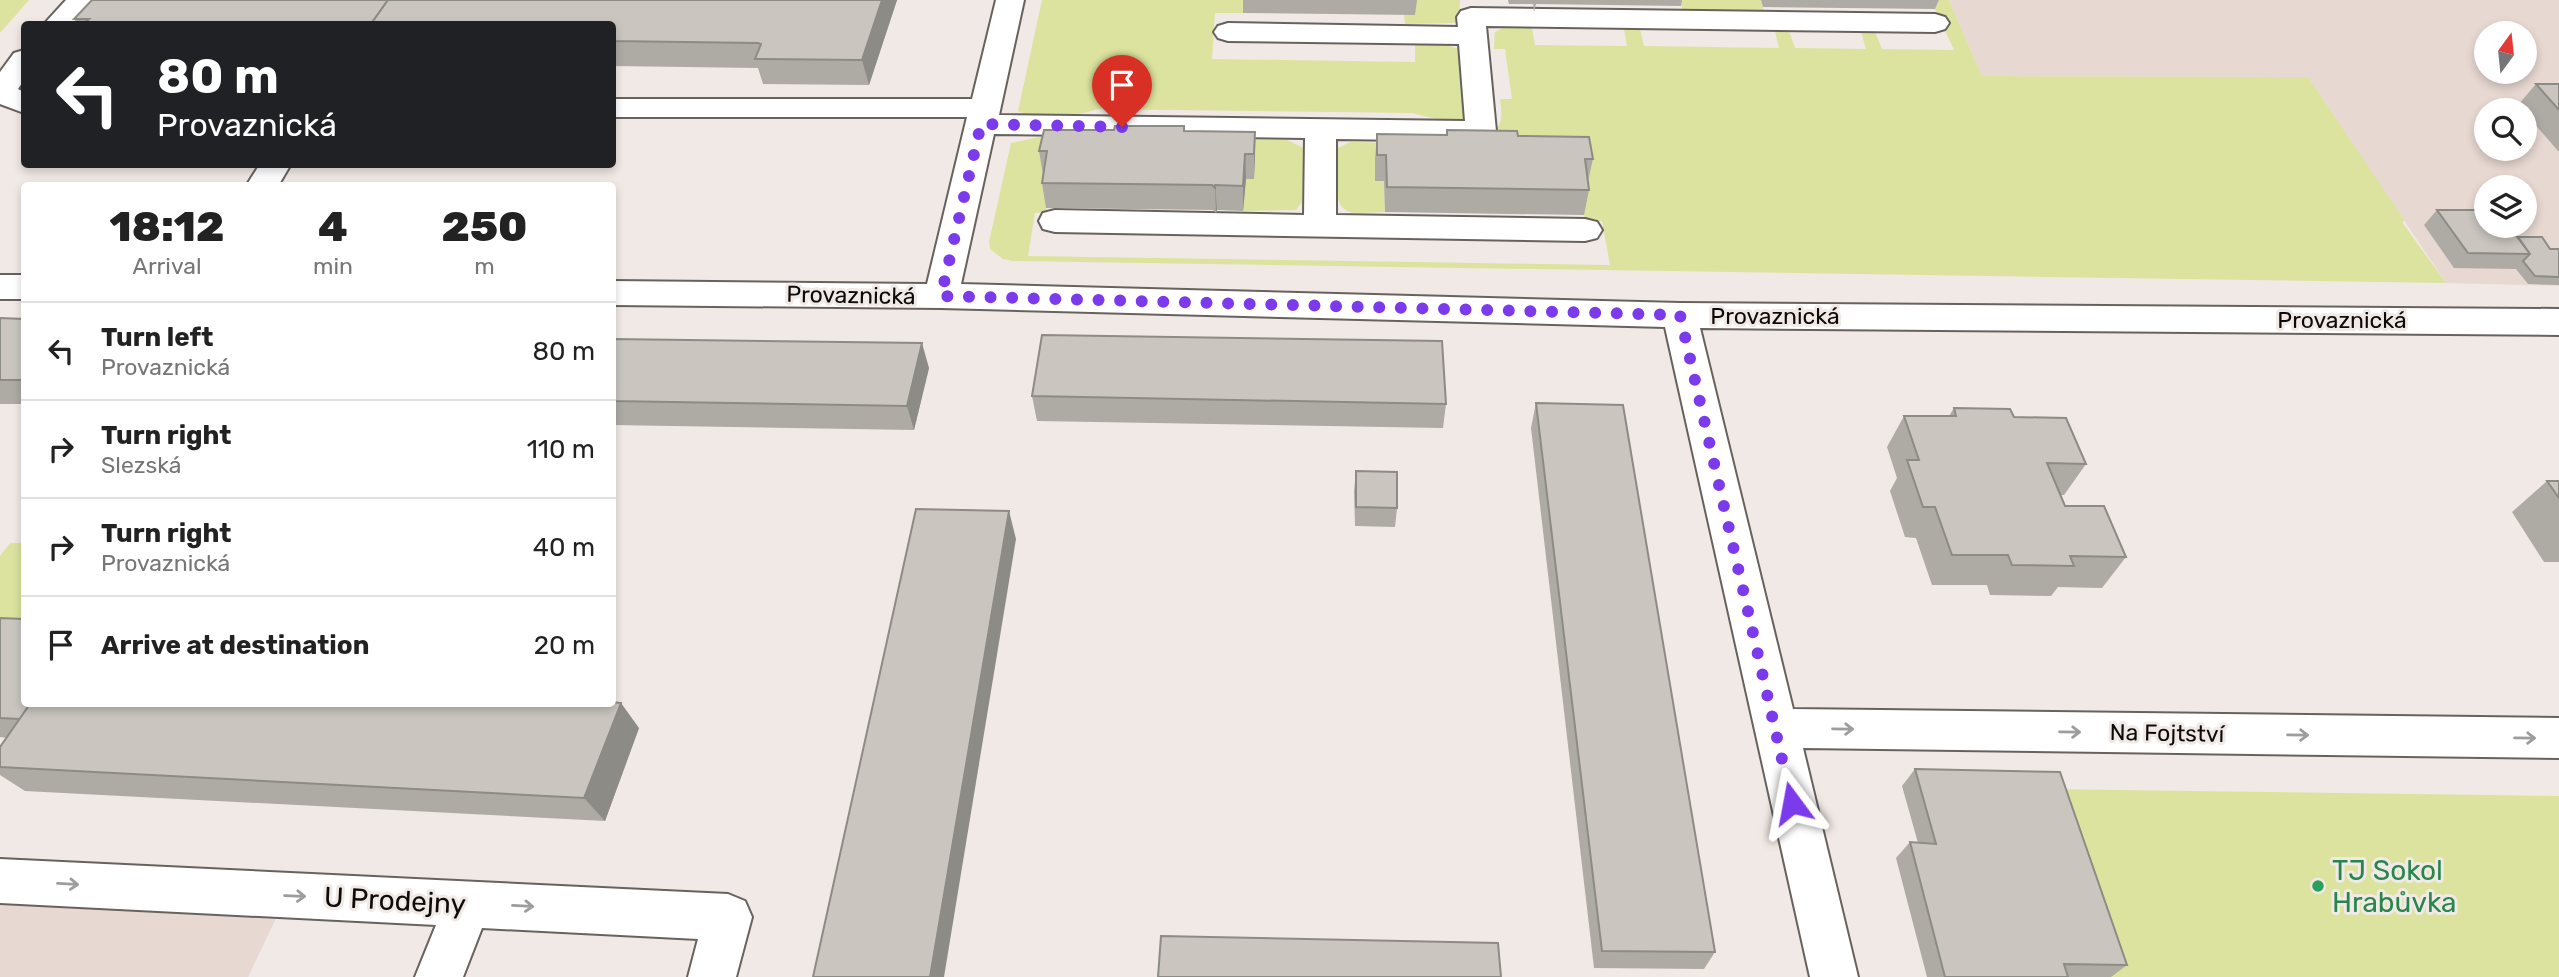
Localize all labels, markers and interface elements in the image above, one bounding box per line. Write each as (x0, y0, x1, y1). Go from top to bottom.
north arrow (2474, 21, 2538, 84)
map controls (2474, 21, 2537, 238)
text: 80 m (157, 47, 279, 105)
icon: left (42, 49, 133, 140)
pin (1092, 55, 1152, 127)
icon: arrive (1103, 66, 1141, 104)
button: search (2474, 98, 2537, 161)
text: Provaznická (157, 106, 337, 144)
button: layers (2474, 175, 2537, 238)
text: 18:12 (110, 202, 224, 252)
text: 4 (318, 202, 348, 252)
text: 250 (442, 202, 527, 252)
text: Arrival (132, 252, 202, 280)
text: min (313, 252, 353, 280)
text: m (474, 252, 495, 280)
street label: Provaznická (786, 280, 916, 310)
street label: Provaznická (1710, 302, 1840, 330)
street label: Provaznická (2277, 306, 2407, 334)
text: Turn left (101, 322, 213, 353)
icon: left (42, 332, 80, 370)
text: 80 m (532, 336, 595, 367)
text: Provaznická (101, 353, 230, 381)
text: Turn right (101, 420, 231, 451)
icon: right (42, 430, 80, 468)
text: 110 m (527, 434, 595, 465)
text: Slezská (101, 451, 182, 479)
text: Turn right (101, 518, 231, 549)
icon: right (42, 528, 80, 566)
text: 40 m (533, 532, 595, 563)
text: Provaznická (101, 549, 230, 577)
icon: arrive (42, 626, 80, 664)
text: Arrive at destination (101, 630, 369, 661)
text: 20 m (534, 630, 595, 661)
street label: Na Fojtství (2109, 718, 2226, 748)
one-way arrow (1831, 722, 1854, 736)
one-way arrow (2058, 725, 2081, 739)
one-way arrow (2286, 728, 2309, 742)
one-way arrow (2513, 731, 2536, 745)
position arrow (1755, 766, 1829, 840)
place label: TJ Sokol Hrabůvka (2332, 854, 2457, 919)
one-way arrow (56, 878, 79, 891)
marker: TJ Sokol Hrabůvka (2310, 878, 2326, 894)
street label: U Prodejny (323, 880, 467, 921)
one-way arrow (284, 889, 307, 902)
one-way arrow (511, 900, 534, 913)

